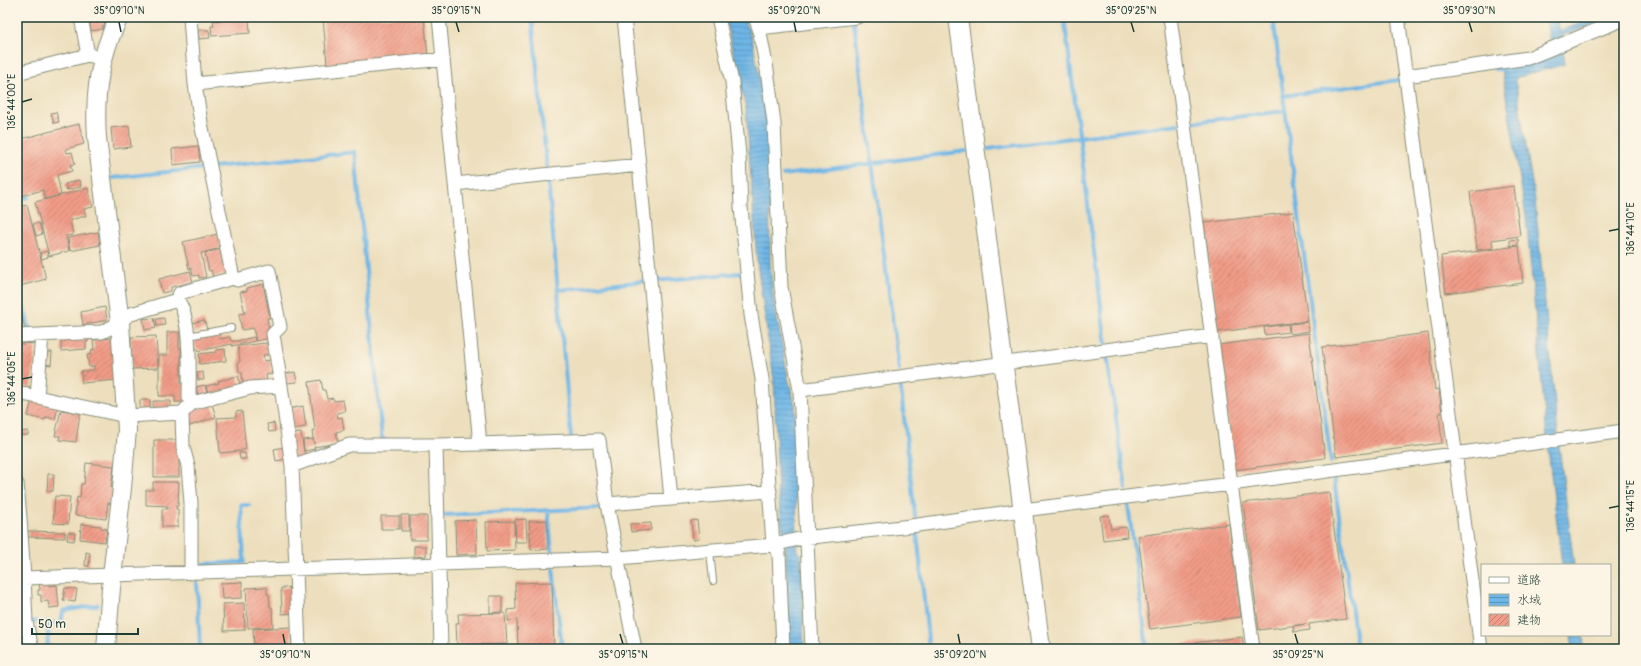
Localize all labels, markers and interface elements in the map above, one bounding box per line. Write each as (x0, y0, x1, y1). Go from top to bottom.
text: 35°09'10"N (94, 5, 145, 17)
text: 35°09'15"N (431, 5, 481, 17)
text: 35°09'20"N (768, 5, 821, 17)
text: 35°09'25"N (1105, 5, 1157, 17)
text: 35°09'30"N (1443, 5, 1496, 17)
text: 136°44'00"E (6, 74, 18, 130)
text: 136°44'10"E (1625, 202, 1637, 256)
text: 136°44'05"E (6, 352, 18, 406)
text: 136°44'15"E (1625, 480, 1637, 532)
legend (1481, 564, 1611, 636)
text: 道路 (1517, 573, 1541, 588)
text: 水域 (1517, 593, 1541, 608)
scale bar (32, 610, 138, 636)
text: 建物 (1517, 613, 1541, 628)
text: 50 m (38, 617, 66, 632)
text: 35°09'10"N (260, 649, 311, 661)
text: 35°09'15"N (598, 649, 648, 661)
text: 35°09'20"N (934, 649, 987, 661)
text: 35°09'25"N (1272, 649, 1324, 661)

